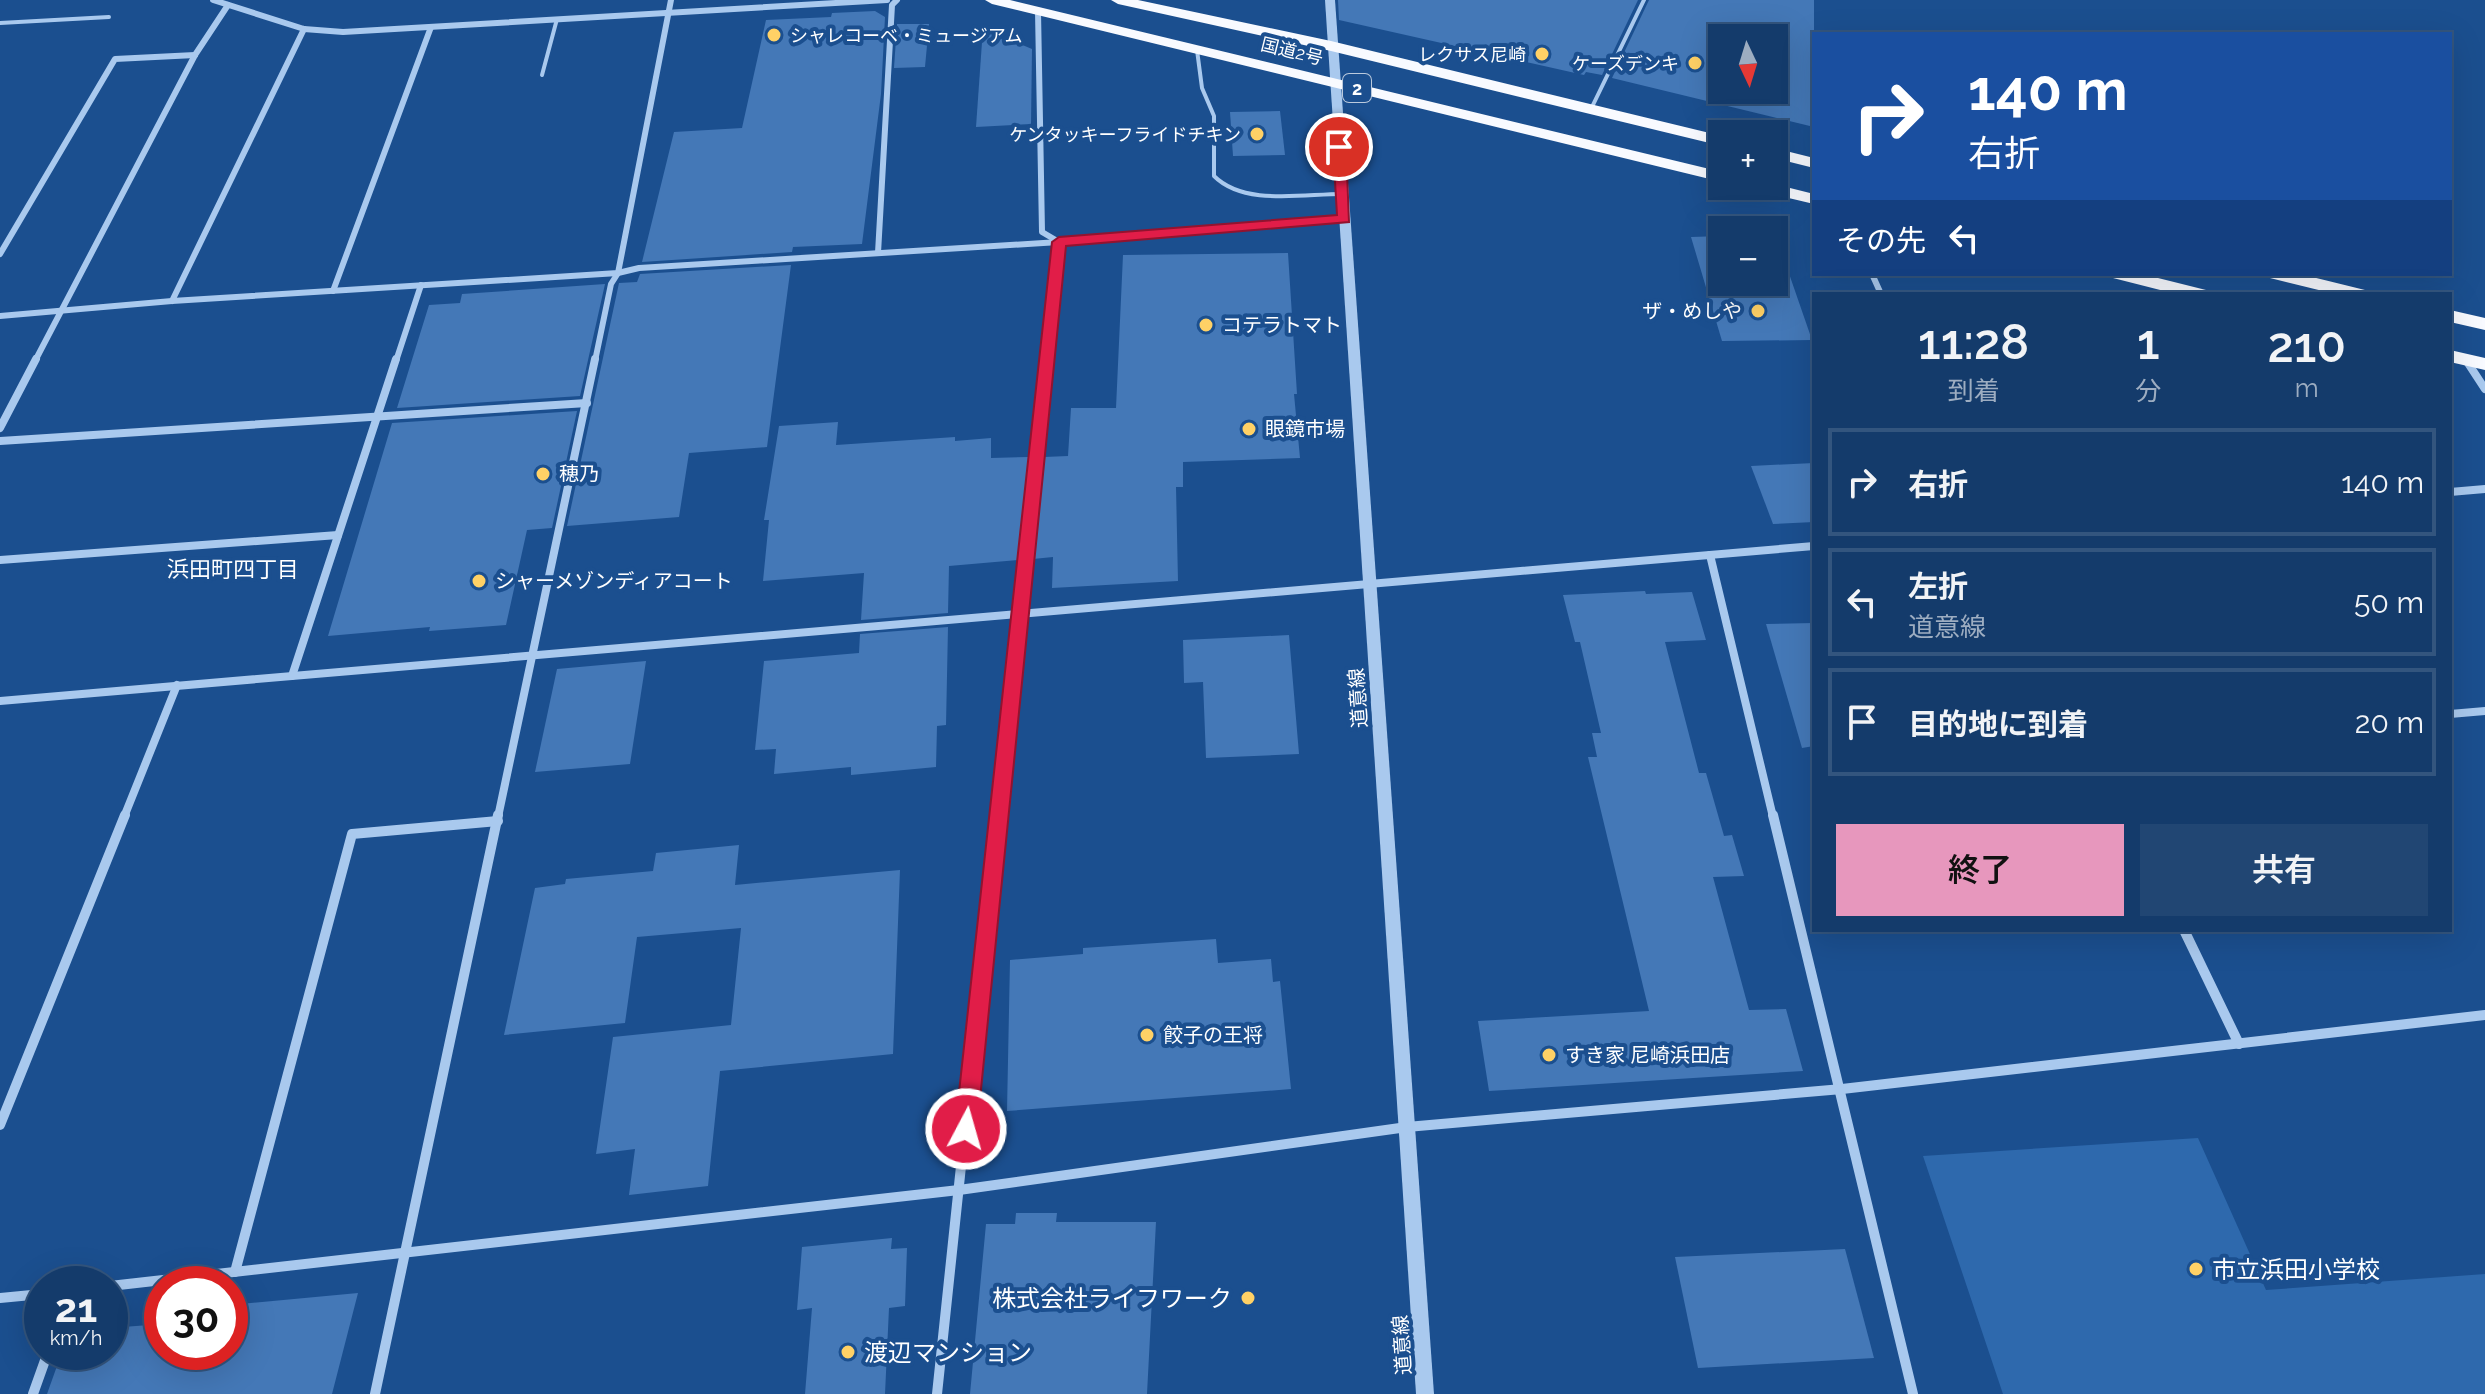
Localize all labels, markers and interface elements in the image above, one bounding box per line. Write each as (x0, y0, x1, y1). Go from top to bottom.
north arrow (1708, 24, 1788, 104)
map controls (1708, 24, 1788, 296)
place label: シャレコーベ・ミュージアム (790, 25, 1022, 46)
marker: シャレコーベ・ミュージアム (765, 26, 783, 44)
street label: 国道2号 (1259, 33, 1325, 69)
place label: レクサス尼崎 (1418, 44, 1526, 65)
marker: レクサス尼崎 (1533, 45, 1551, 63)
place label: ケーズデンキ (1572, 53, 1679, 74)
marker: ケーズデンキ (1686, 54, 1704, 72)
text: 140 m (1968, 57, 2128, 123)
icon: right (1836, 64, 1940, 168)
road number: 2 (1343, 74, 1371, 102)
pin (1305, 113, 1373, 181)
button: + (1708, 120, 1788, 200)
place label: ケンタッキーフライドチキン (1009, 124, 1241, 145)
marker: ケンタッキーフライドチキン (1248, 125, 1266, 143)
icon: arrive (1317, 125, 1361, 169)
text: 右折 (1968, 132, 2040, 174)
button: − (1708, 216, 1788, 296)
icon: left (1942, 216, 1986, 260)
text: その先 (1836, 223, 1926, 258)
place label: ザ・めしや (1642, 299, 1742, 323)
marker: ザ・めしや (1749, 302, 1767, 320)
place label: コテラトマト (1222, 313, 1342, 337)
text: 11:28 (1918, 314, 2029, 370)
text: 1 (2137, 314, 2160, 370)
marker: コテラトマト (1197, 316, 1215, 334)
text: 210 (2267, 317, 2346, 373)
text: m (2295, 373, 2319, 403)
text: 到着 (1948, 376, 2000, 406)
text: 分 (2135, 376, 2161, 406)
place label: 眼鏡市場 (1265, 417, 1345, 441)
marker: 眼鏡市場 (1240, 420, 1258, 438)
icon: right (1840, 460, 1884, 504)
place label: 穂乃 (559, 462, 599, 486)
marker: 穂乃 (534, 465, 552, 483)
text: 140 m (2341, 465, 2424, 500)
text: 右折 (1908, 467, 1968, 502)
district label: 浜田町四丁目 (167, 556, 299, 582)
place label: シャーメゾンディアコート (495, 569, 733, 593)
text: 左折 (1908, 569, 1968, 604)
marker: シャーメゾンディアコート (470, 572, 488, 590)
icon: left (1840, 580, 1884, 624)
text: 50 m (2354, 585, 2424, 620)
text: 道意線 (1908, 612, 1986, 642)
street label: 道意線 (1344, 667, 1372, 729)
icon: arrive (1840, 700, 1884, 744)
text: 20 m (2355, 705, 2424, 740)
text: 目的地に到着 (1908, 707, 2088, 742)
button: 終了 (1836, 824, 2124, 916)
button: 共有 (2140, 824, 2428, 916)
place label: 餃子の王将 (1163, 1023, 1263, 1047)
marker: 餃子の王将 (1138, 1026, 1156, 1044)
place label: すき家 尼崎浜田店 (1565, 1043, 1730, 1067)
marker: すき家 尼崎浜田店 (1540, 1046, 1558, 1064)
position arrow (924, 1087, 1008, 1171)
place label: 市立浜田小学校 (2212, 1255, 2380, 1284)
marker: 市立浜田小学校 (2187, 1260, 2205, 1278)
speed limit sign: 30 (144, 1266, 248, 1370)
text: 21 (55, 1284, 97, 1331)
place label: 株式会社ライフワーク (992, 1284, 1232, 1313)
marker: 株式会社ライフワーク (1239, 1289, 1257, 1307)
street label: 道意線 (1388, 1314, 1416, 1376)
text: km/h (50, 1326, 102, 1350)
place label: 渡辺マンション (864, 1338, 1032, 1367)
marker: 渡辺マンション (839, 1343, 857, 1361)

